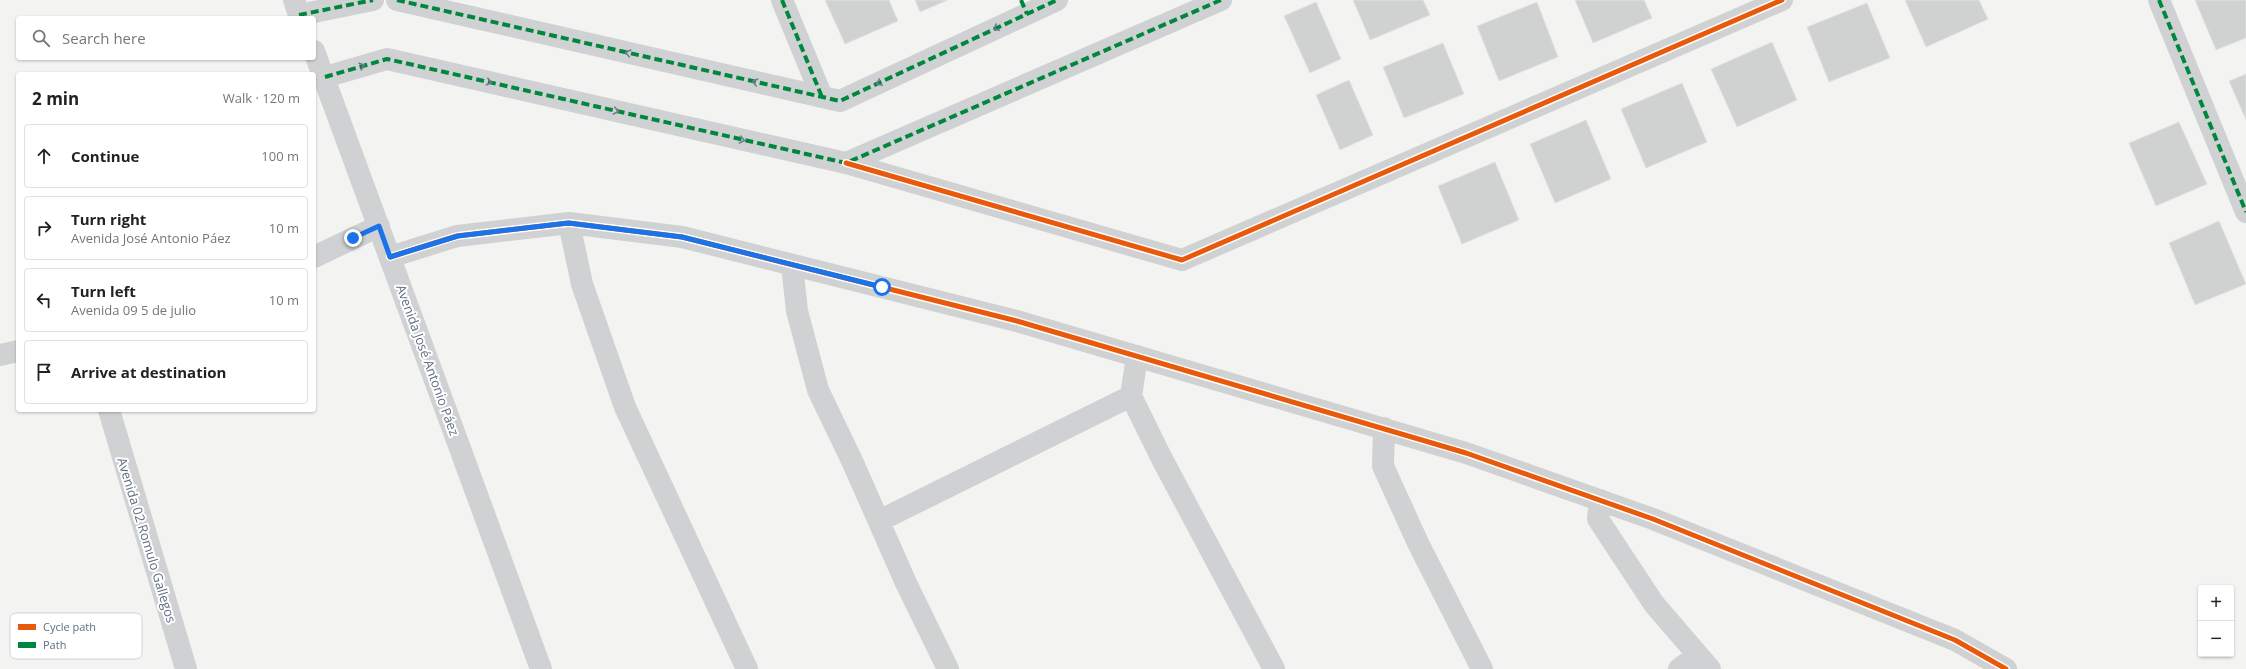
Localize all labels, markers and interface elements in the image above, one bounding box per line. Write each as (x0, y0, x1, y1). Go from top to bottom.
search box (16, 16, 316, 60)
one-way arrow (993, 23, 1001, 31)
icon: search (30, 27, 52, 49)
text: Search here (62, 28, 146, 48)
one-way arrow (625, 49, 631, 57)
one-way arrow (359, 62, 366, 71)
one-way arrow (486, 78, 492, 86)
one-way arrow (752, 78, 758, 86)
one-way arrow (875, 78, 883, 86)
text: 2 min (32, 87, 79, 110)
text: Walk · 120 m (223, 89, 300, 107)
one-way arrow (612, 107, 619, 115)
one-way arrow (739, 135, 746, 143)
icon: ahead (33, 145, 55, 167)
text: Continue (71, 146, 139, 166)
text: 100 m (261, 147, 299, 165)
text: Turn right (71, 209, 146, 229)
icon: right (33, 217, 55, 239)
text: 10 m (269, 219, 299, 237)
text: Avenida José Antonio Páez (71, 229, 231, 247)
route end (344, 229, 362, 247)
route start (873, 278, 891, 296)
text: Turn left (71, 281, 136, 301)
street label: Avenida José Antonio Páez (392, 282, 464, 438)
icon: left (33, 289, 55, 311)
text: 10 m (269, 291, 299, 309)
text: Avenida 09 5 de julio (71, 301, 196, 319)
icon: arrive (33, 361, 55, 383)
text: Arrive at destination (71, 362, 226, 382)
street label: Avenida 02 Romulo Gallegos (113, 455, 181, 625)
map controls (2198, 585, 2234, 657)
button: + (2198, 585, 2234, 621)
legend (10, 613, 142, 659)
text: Cycle path (43, 619, 96, 634)
button: − (2198, 621, 2234, 657)
text: Path (43, 637, 66, 652)

